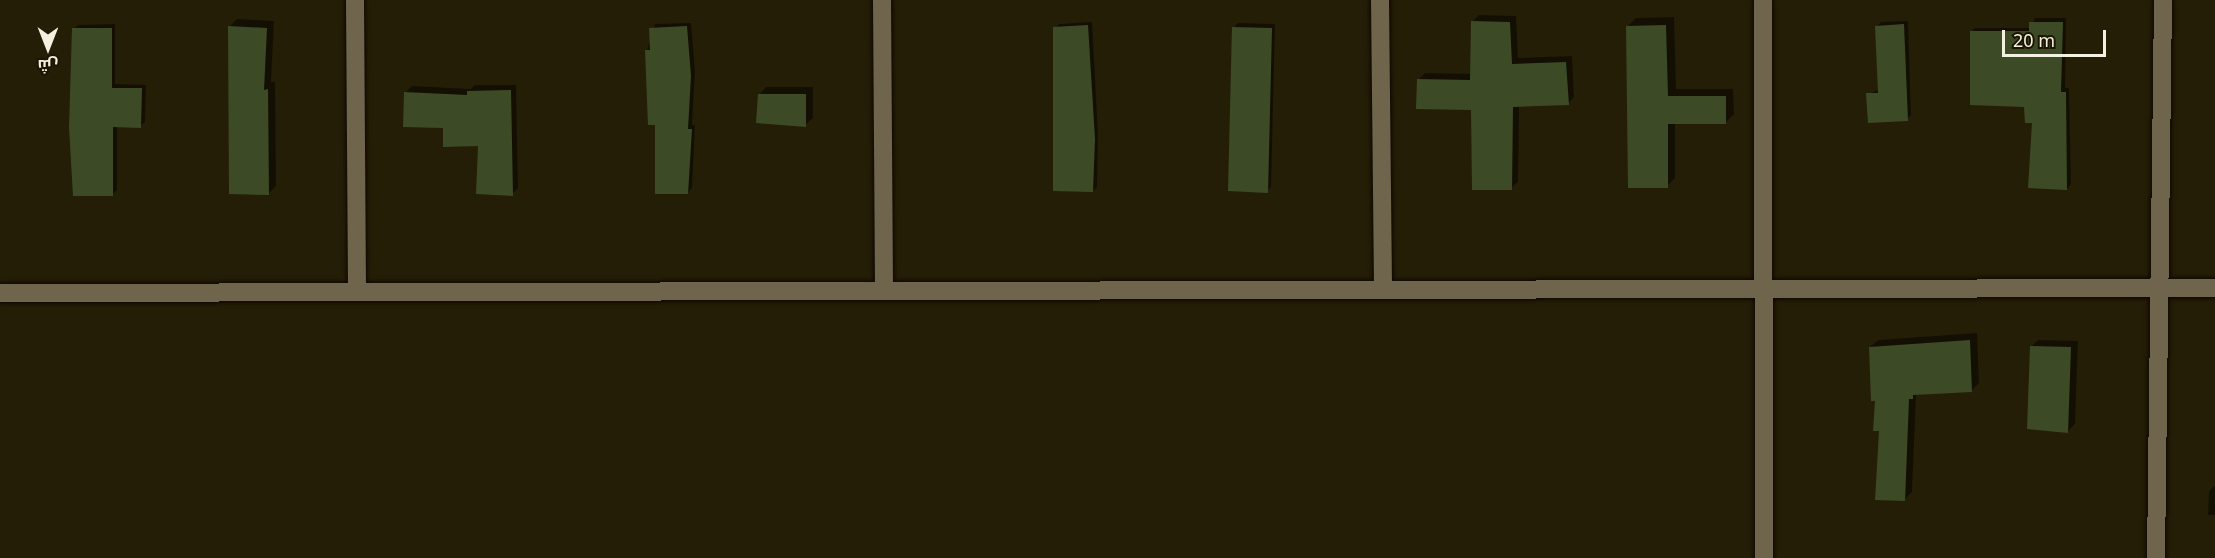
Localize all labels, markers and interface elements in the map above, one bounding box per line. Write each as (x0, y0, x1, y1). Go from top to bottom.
north arrow (18, 18, 78, 78)
scale bar (2005, 18, 2108, 56)
text: 20 m (2013, 28, 2055, 52)
text: ش (38, 55, 58, 77)

